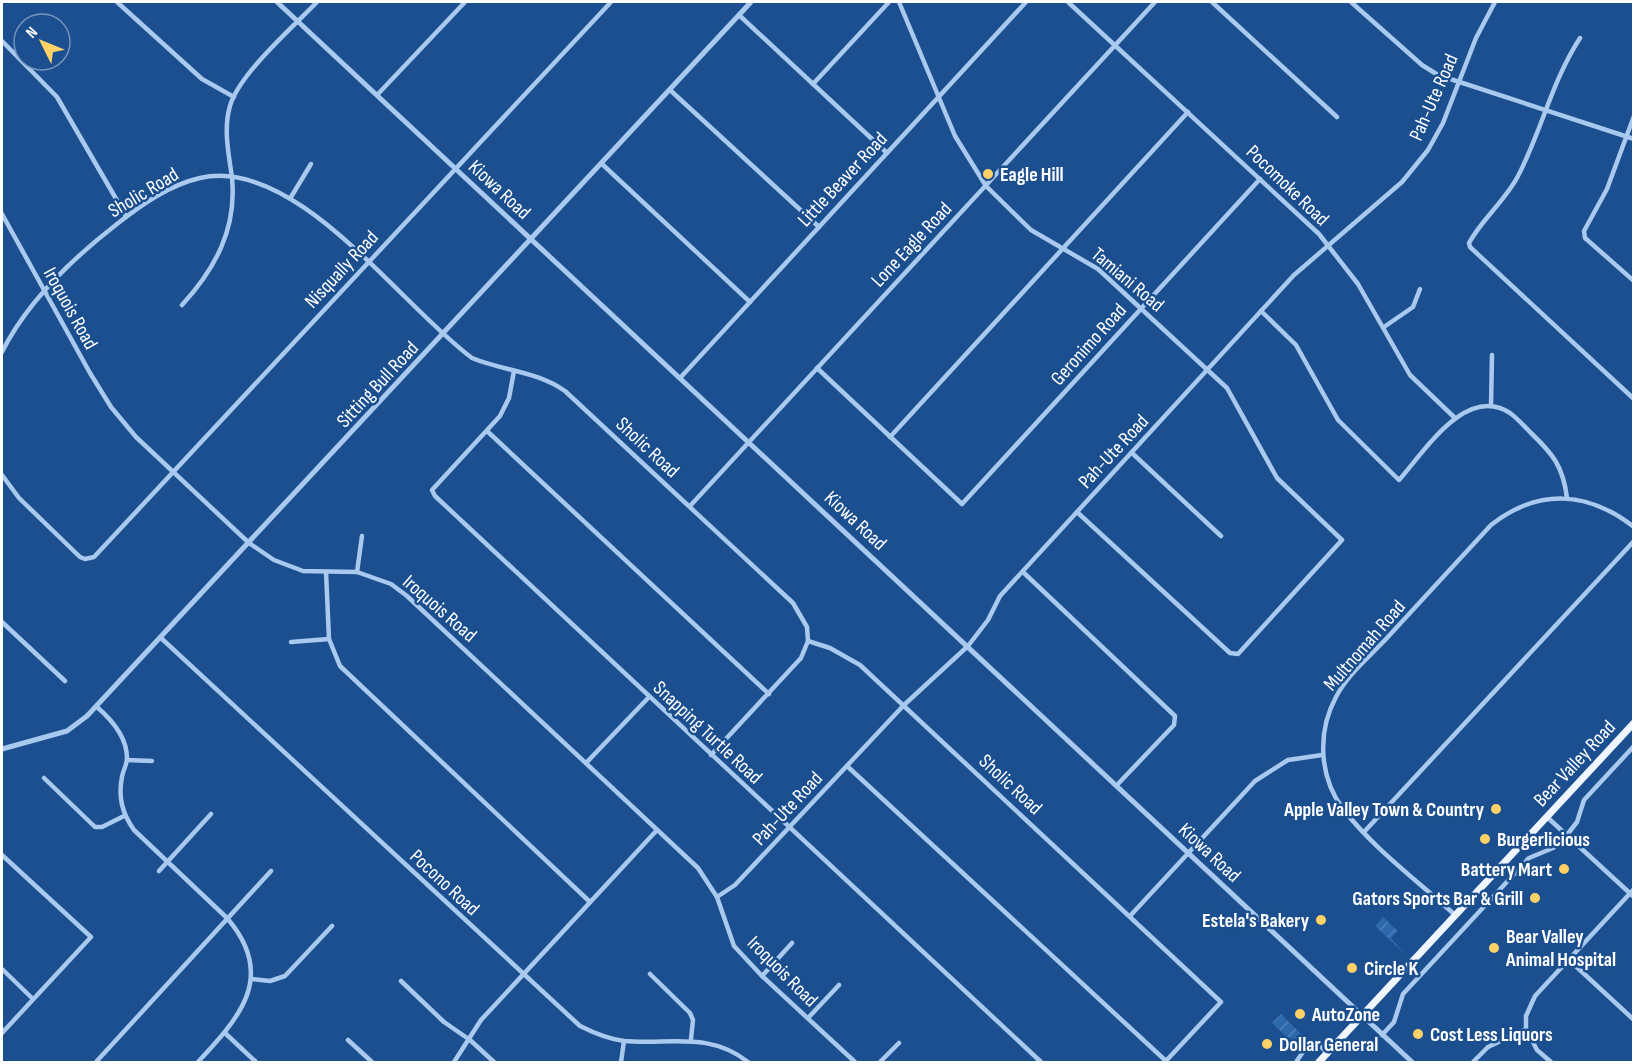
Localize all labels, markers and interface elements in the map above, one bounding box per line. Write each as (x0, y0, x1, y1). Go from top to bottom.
north arrow (12, 12, 72, 72)
text: N (22, 23, 42, 42)
street label: Pah-Ute Road (1404, 50, 1464, 144)
street label: Little Beaver Road (793, 127, 893, 232)
street label: Pocomoke Road (1241, 140, 1334, 231)
street label: Kiowa Road (463, 155, 535, 224)
street label: Sholic Road (104, 163, 183, 223)
place label: Eagle Hill (1000, 163, 1064, 187)
marker: Eagle Hill (981, 167, 995, 181)
street label: Lone Eagle Road (866, 197, 957, 292)
street label: Nisqually Road (300, 226, 384, 313)
street label: Tamiani Road (1086, 242, 1169, 317)
street label: Iroquois Road (38, 263, 102, 354)
street label: Geronimo Road (1046, 299, 1132, 390)
street label: Sitting Bull Road (332, 337, 424, 433)
street label: Pah-Ute Road (1074, 410, 1154, 494)
street label: Sholic Road (611, 412, 684, 483)
street label: Kiowa Road (819, 486, 891, 555)
street label: Iroquois Road (397, 570, 481, 647)
street label: Multnomah Road (1319, 595, 1411, 696)
street label: Snapping Turtle Road (648, 676, 767, 789)
street label: Bear Valley Road (1529, 716, 1621, 812)
street label: Sholic Road (974, 749, 1047, 820)
street label: Pah-Ute Road (748, 767, 828, 851)
place label: Apple Valley Town & Country (1283, 798, 1485, 822)
marker: Apple Valley Town & Country (1489, 802, 1503, 816)
street label: Kiowa Road (1173, 818, 1245, 887)
place label: Burgerlicious (1497, 828, 1590, 852)
marker: Burgerlicious (1478, 832, 1492, 846)
street label: Pocono Road (405, 845, 484, 921)
place label: Battery Mart (1461, 858, 1552, 882)
marker: Battery Mart (1557, 862, 1571, 876)
place label: Gators Sports Bar & Grill (1352, 887, 1523, 911)
marker: Gators Sports Bar & Grill (1528, 891, 1542, 905)
place label: Estela's Bakery (1202, 909, 1310, 933)
marker: Estela's Bakery (1314, 913, 1328, 927)
place label: Bear Valley Animal Hospital (1505, 925, 1616, 972)
street label: Iroquois Road (742, 931, 823, 1012)
marker: Bear Valley Animal Hospital (1487, 941, 1501, 955)
place label: Circle K (1364, 957, 1418, 981)
marker: Circle K (1345, 961, 1359, 975)
place label: AutoZone (1311, 1003, 1380, 1027)
marker: AutoZone (1293, 1007, 1307, 1021)
place label: Cost Less Liquors (1430, 1023, 1553, 1047)
marker: Cost Less Liquors (1411, 1027, 1425, 1041)
place label: Dollar General (1279, 1033, 1378, 1057)
marker: Dollar General (1260, 1037, 1274, 1051)

